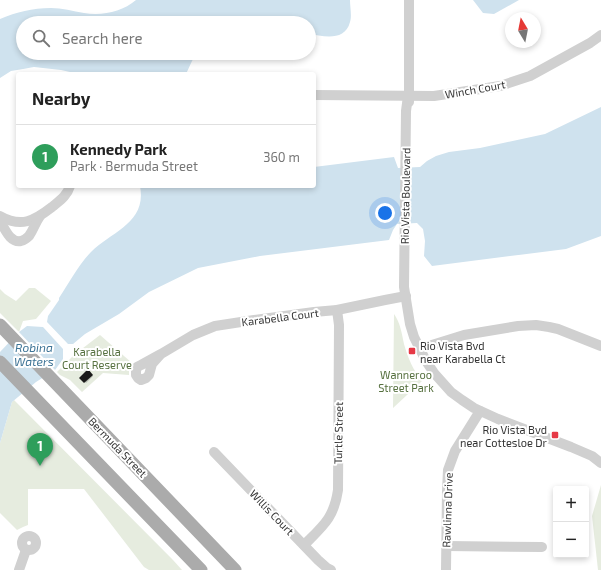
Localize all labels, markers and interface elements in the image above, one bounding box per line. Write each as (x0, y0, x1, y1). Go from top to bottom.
north arrow (505, 12, 541, 48)
search box (16, 16, 316, 60)
icon: search (30, 27, 52, 49)
text: Search here (62, 29, 143, 47)
street label: Winch Court (444, 77, 506, 101)
text: Nearby (32, 88, 90, 108)
text: Kennedy Park (70, 140, 167, 158)
street label: Rio Vista Boulevard (398, 148, 412, 244)
text: 1 (42, 149, 48, 165)
text: 360 m (263, 149, 300, 165)
text: Park · Bermuda Street (70, 158, 198, 174)
your location (375, 203, 395, 223)
street label: Karabella Court (241, 306, 319, 328)
place label: Rio Vista Bvd near Karabella Ct (420, 339, 506, 365)
water label: Robina Waters (14, 340, 54, 368)
park label: Karabella Court Reserve (62, 345, 132, 371)
marker: Rio Vista Bvd near Karabella Ct (407, 346, 417, 356)
park label: Wanneroo Street Park (378, 368, 434, 394)
street label: Turtle Street (331, 402, 345, 464)
street label: Bermuda Street (86, 414, 150, 480)
place label: Rio Vista Bvd near Cottesloe Dr (460, 423, 548, 449)
marker: Rio Vista Bvd near Cottesloe Dr (550, 430, 560, 440)
pin: 1 (27, 433, 53, 466)
street label: Rawlinna Drive (439, 472, 455, 548)
map controls (553, 486, 589, 558)
button: + (553, 486, 589, 522)
street label: Willis Court (247, 487, 297, 537)
button: − (553, 522, 589, 558)

